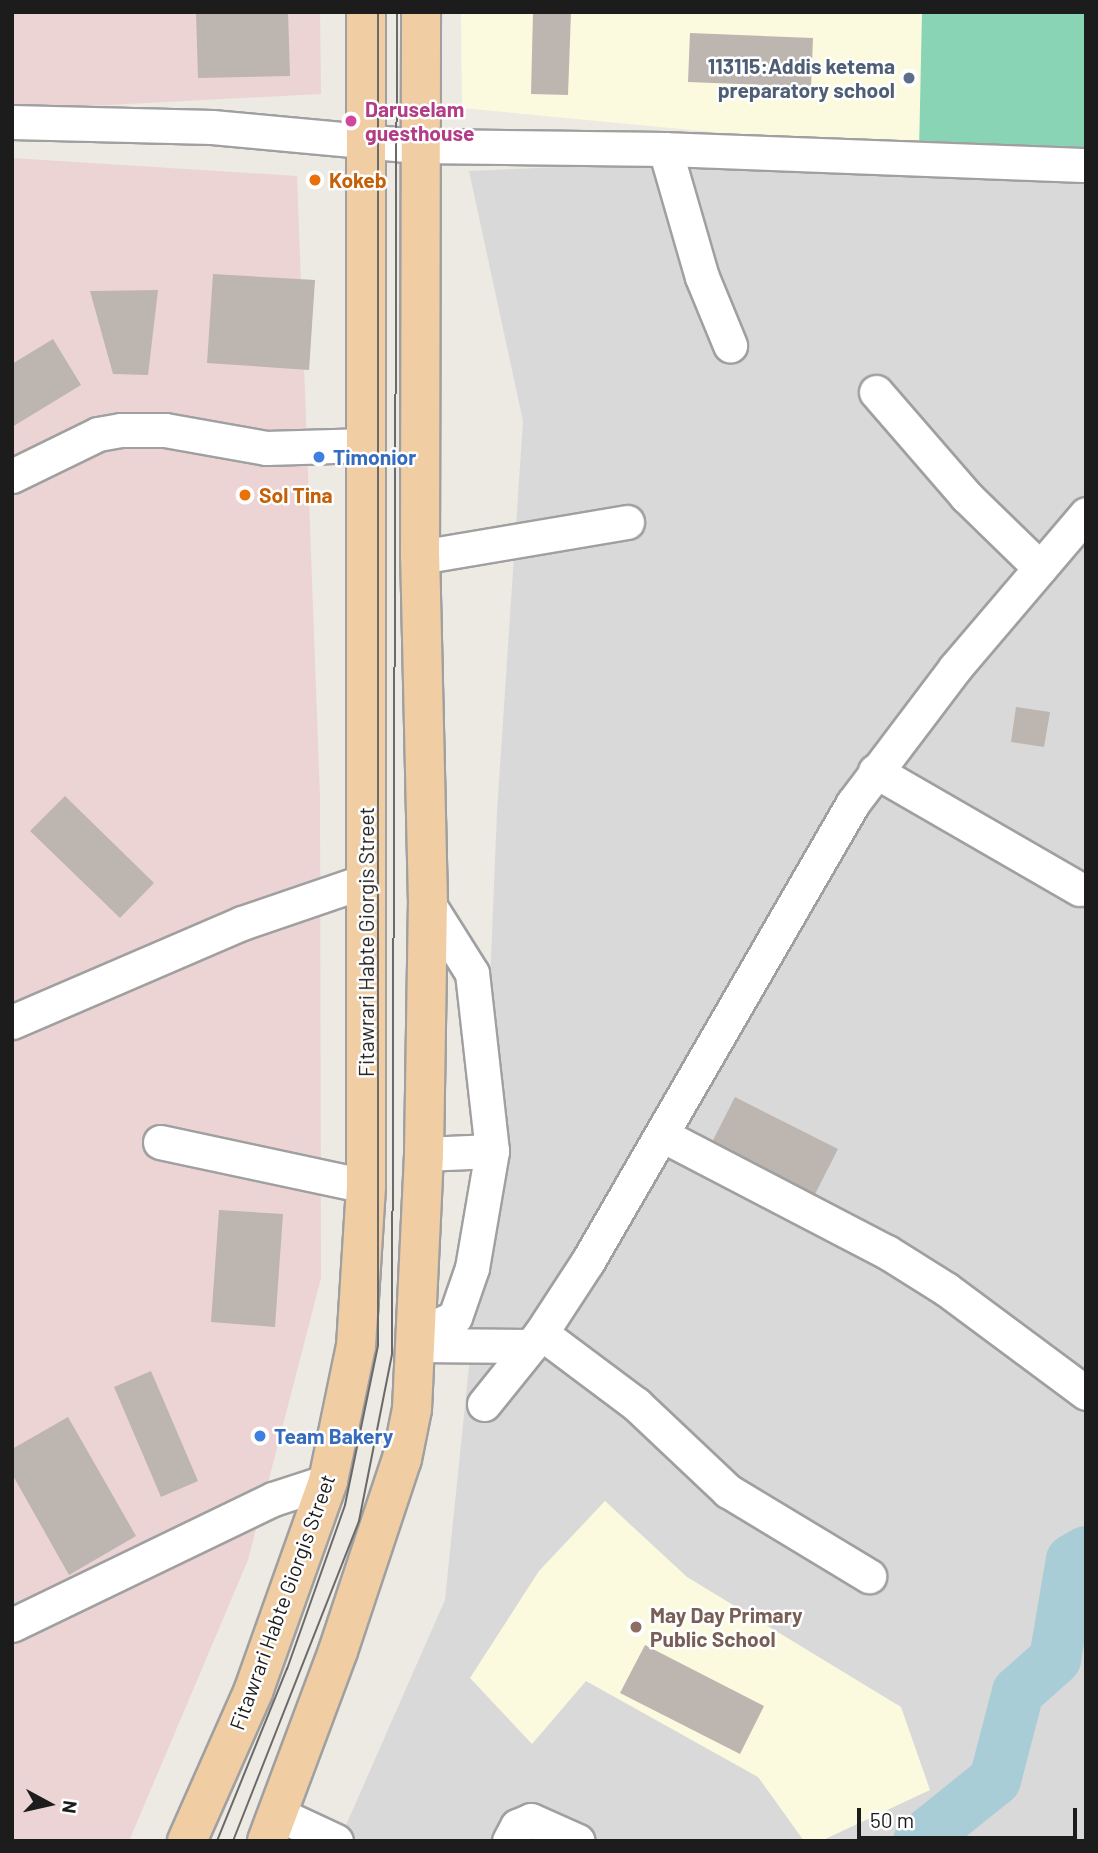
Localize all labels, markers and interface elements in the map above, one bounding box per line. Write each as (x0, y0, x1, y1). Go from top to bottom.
place label: 113115:Addis ketema preparatory school (708, 53, 895, 103)
marker: 113115:Addis ketema preparatory school (901, 70, 917, 86)
place label: Daruselam guesthouse (365, 96, 475, 146)
marker: Daruselam guesthouse (343, 113, 359, 129)
place label: Kokeb (329, 167, 387, 193)
marker: Kokeb (307, 172, 323, 188)
place label: Timonior (333, 444, 416, 470)
marker: Timonior (311, 449, 327, 465)
place label: Sol Tina (259, 482, 333, 508)
marker: Sol Tina (237, 487, 253, 503)
street label: Fitawrari Habte Giorgis Street (353, 807, 379, 1077)
place label: Team Bakery (274, 1423, 393, 1449)
marker: Team Bakery (252, 1428, 268, 1444)
street label: Fitawrari Habte Giorgis Street (224, 1471, 340, 1733)
place label: May Day Primary Public School (650, 1602, 803, 1652)
marker: May Day Primary Public School (628, 1619, 644, 1635)
north arrow (14, 1769, 84, 1839)
scale bar (860, 1794, 1080, 1838)
text: N (58, 1799, 83, 1815)
text: 50 m (870, 1807, 914, 1832)

